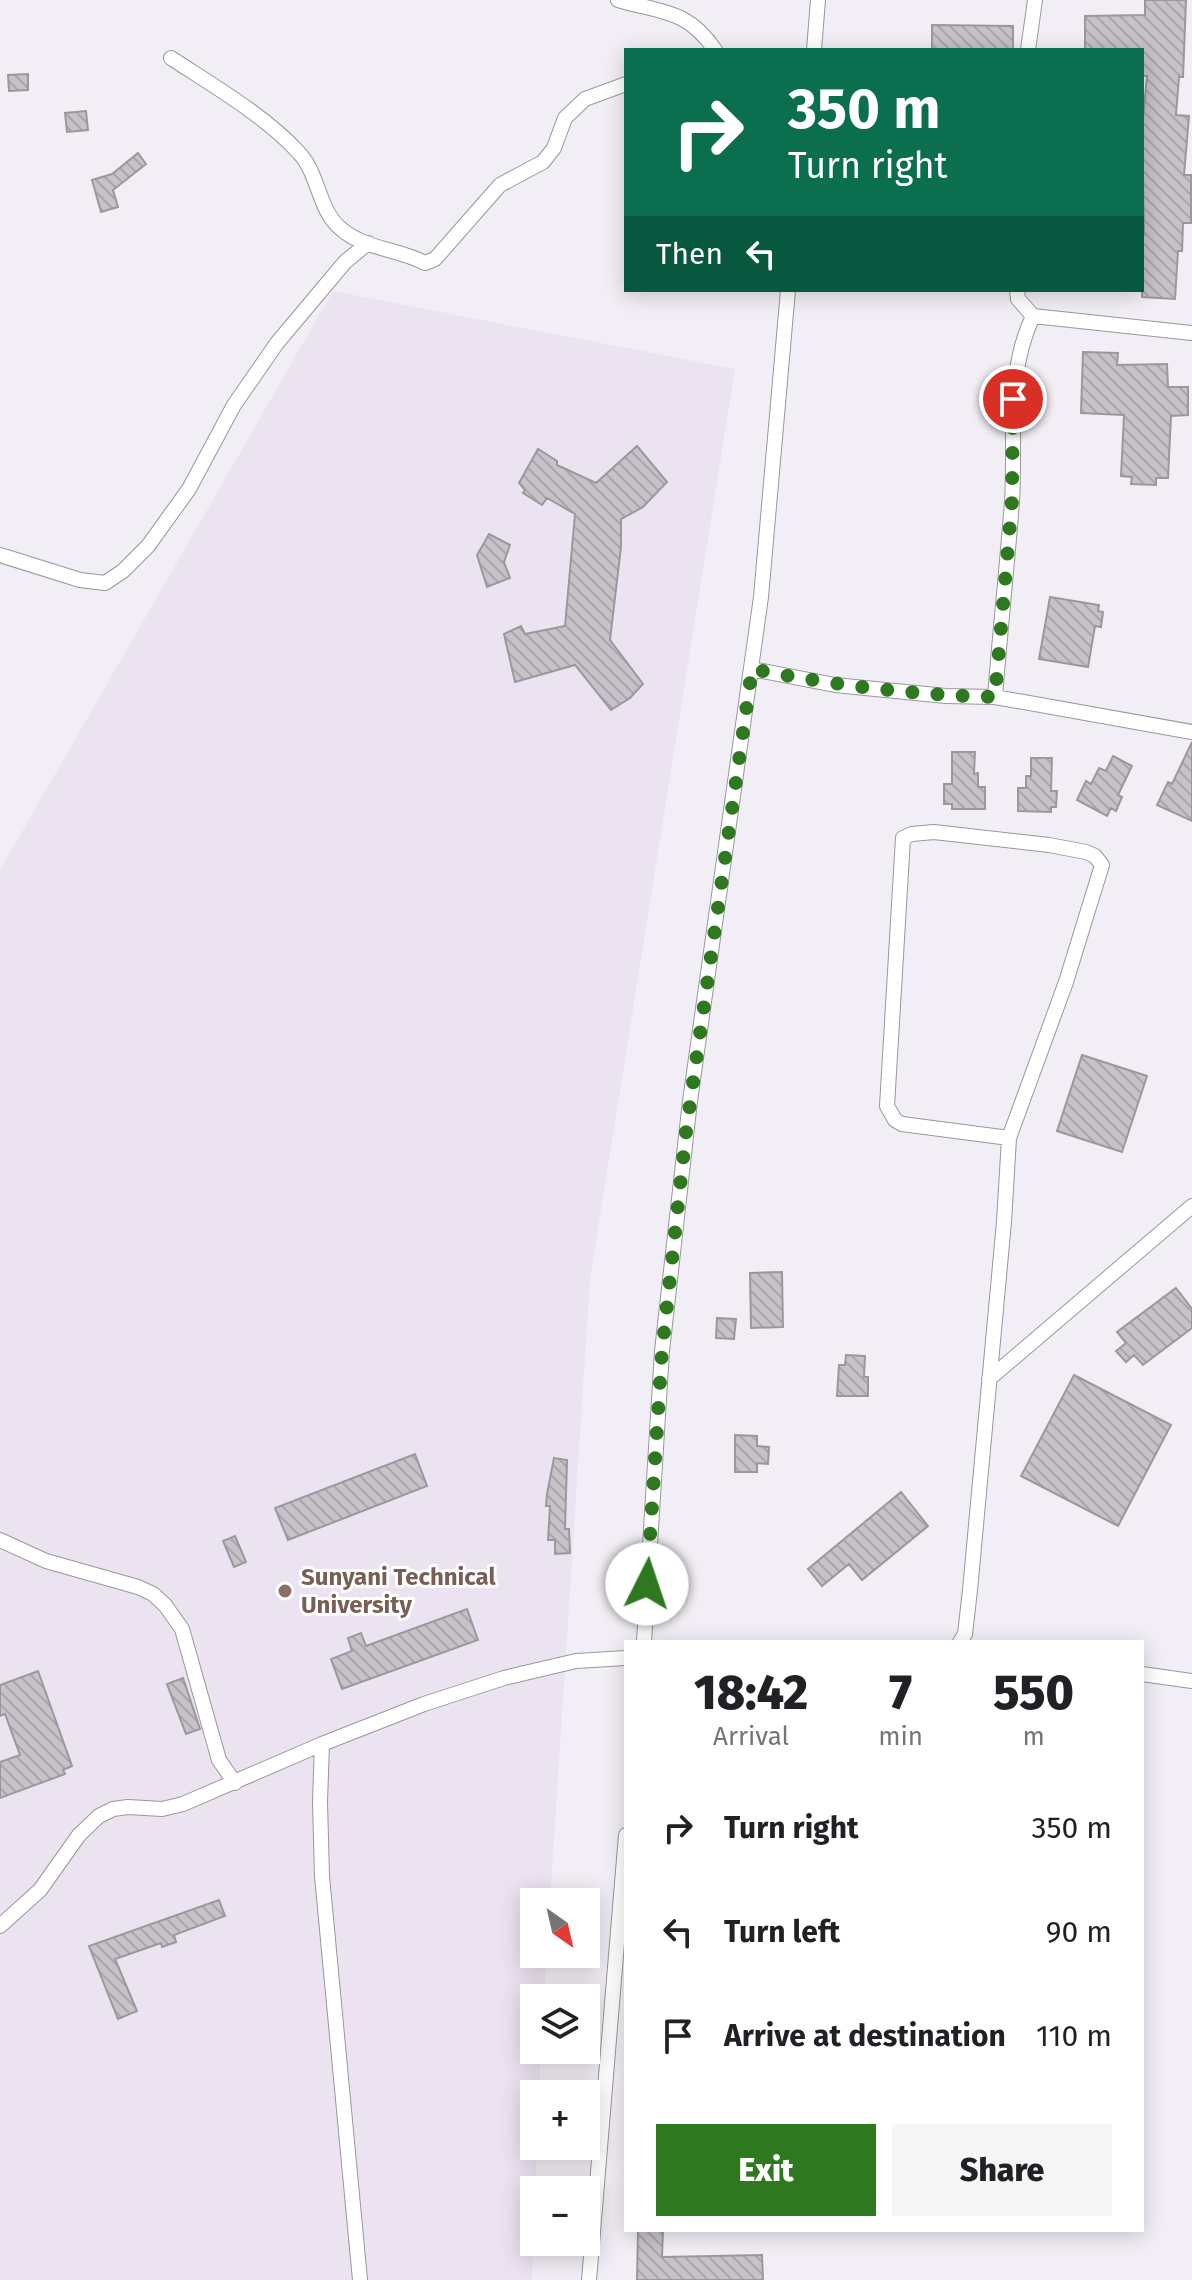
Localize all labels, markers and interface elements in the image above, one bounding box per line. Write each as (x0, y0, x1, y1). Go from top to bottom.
text: 350 m (788, 76, 941, 143)
icon: right (656, 80, 760, 184)
text: Turn right (788, 144, 948, 188)
icon: left (739, 232, 783, 276)
text: Then (656, 236, 723, 272)
pin (979, 365, 1047, 433)
icon: arrive (991, 377, 1035, 421)
position arrow (605, 1542, 689, 1626)
place label: Sunyani Technical University (301, 1563, 497, 1619)
marker: Sunyani Technical University (276, 1582, 294, 1600)
text: 18:42 (694, 1664, 808, 1722)
text: 7 (889, 1664, 912, 1722)
text: 550 (993, 1664, 1074, 1722)
text: Arrival (713, 1721, 789, 1752)
text: min (878, 1721, 923, 1752)
text: m (1022, 1721, 1045, 1752)
icon: right (656, 1806, 700, 1850)
text: Turn right (724, 1810, 859, 1846)
text: 350 m (1032, 1810, 1112, 1846)
north arrow (520, 1888, 600, 1968)
map controls (520, 1888, 600, 2256)
icon: left (656, 1910, 700, 1954)
text: Turn left (724, 1914, 840, 1950)
text: 90 m (1046, 1914, 1112, 1950)
button: layers (520, 1984, 600, 2064)
icon: arrive (656, 2014, 700, 2058)
text: Arrive at destination (724, 2018, 1006, 2054)
text: 110 m (1036, 2018, 1112, 2054)
button: + (520, 2080, 600, 2160)
button: Exit (656, 2124, 876, 2216)
button: Share (892, 2124, 1112, 2216)
button: − (520, 2176, 600, 2256)

